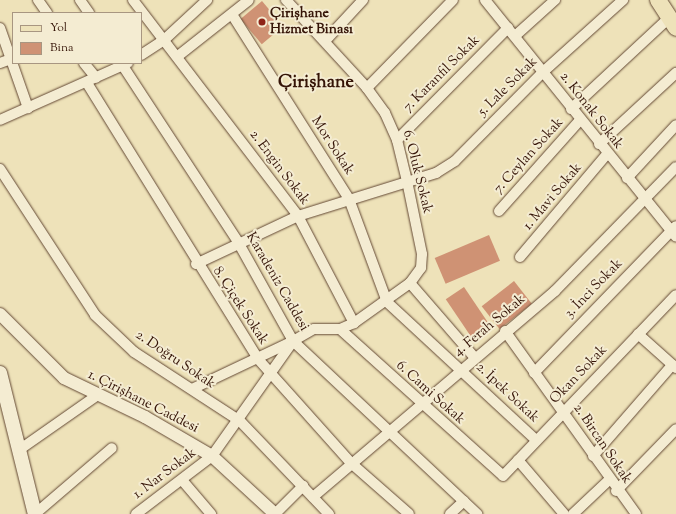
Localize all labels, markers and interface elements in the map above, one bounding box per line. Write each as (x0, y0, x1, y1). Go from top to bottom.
place label: Çirişhane Hizmet Binası (270, 6, 353, 38)
legend (12, 12, 142, 64)
marker: Çirişhane Hizmet Binası (257, 17, 267, 27)
text: Yol (50, 19, 67, 37)
street label: 7. Karanfil Sokak (400, 32, 484, 116)
text: Bina (50, 39, 74, 57)
street label: 5. Lale Sokak (475, 54, 541, 120)
street label: 2. Konak Sokak (556, 69, 626, 153)
district label: Çirişhane (278, 72, 354, 94)
street label: Mor Sokak (307, 114, 357, 178)
street label: 7. Ceylan Sokak (491, 115, 567, 197)
street label: 2. Engin Sokak (245, 127, 313, 209)
street label: 6. Oluk Sokak (399, 129, 435, 215)
street label: 1. Mavi Sokak (520, 160, 586, 234)
street label: Karadeniz Caddesi (242, 229, 312, 335)
street label: 3. İnci Sokak (562, 256, 626, 322)
street label: 8. Çiçek Sokak (209, 264, 271, 348)
street label: 4. Ferah Sokak (451, 291, 529, 361)
street label: 2. Doğru Sokak (132, 327, 218, 393)
street label: Okan Sokak (547, 342, 611, 408)
street label: 6. Cami Sokak (392, 358, 468, 428)
street label: 2. İpek Sokak (472, 360, 542, 426)
street label: 1. Çirişhane Caddesi (85, 367, 201, 437)
street label: 2. Bircan Sokak (569, 401, 635, 487)
street label: 1. Nar Sokak (130, 445, 200, 503)

